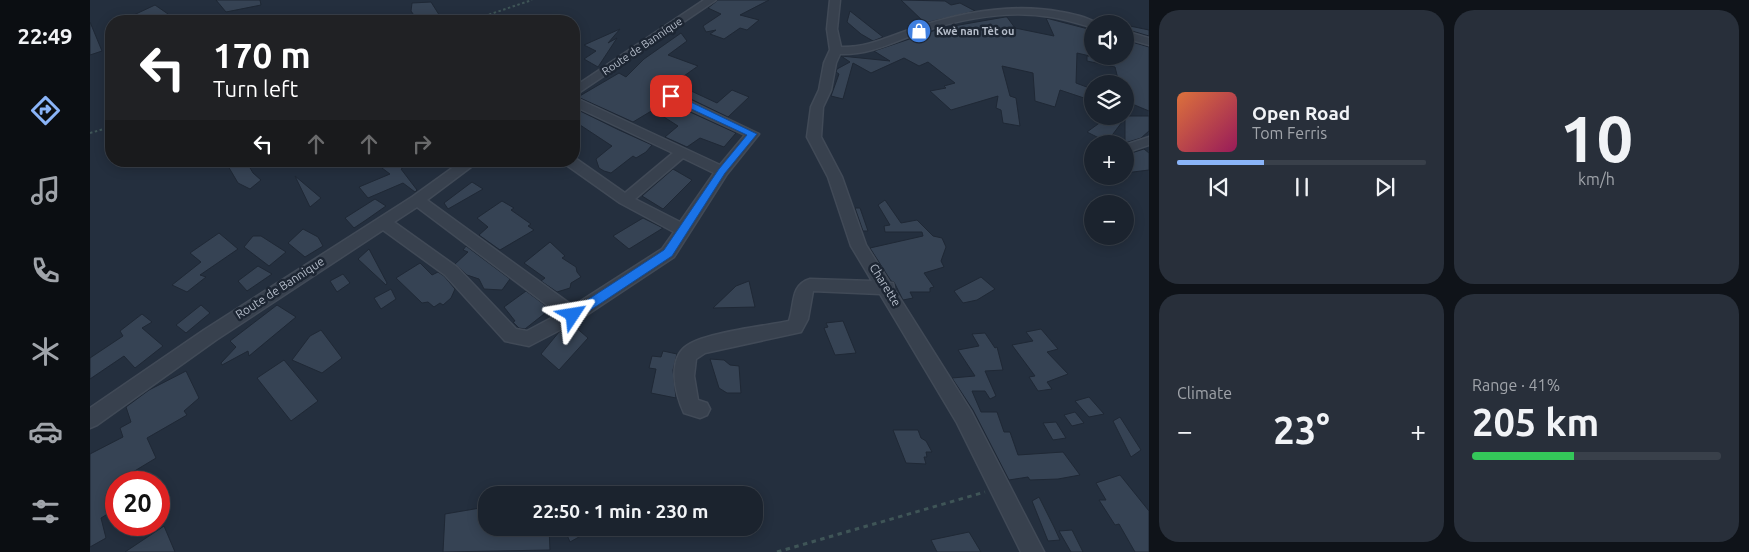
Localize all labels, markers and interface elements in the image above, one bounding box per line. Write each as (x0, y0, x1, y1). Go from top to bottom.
street label: Route de Bannique (600, 15, 684, 77)
map controls (1084, 15, 1134, 245)
button: sound (1084, 15, 1134, 65)
shop icon: Kwè nan Tèt ou (906, 18, 932, 44)
text: 22:49 (17, 23, 73, 48)
place label: Kwè nan Tèt ou (936, 25, 1014, 37)
icon: left (130, 35, 195, 100)
text: 170 m (213, 35, 311, 75)
pin (650, 75, 692, 117)
button: layers (1084, 75, 1134, 125)
text: Turn left (213, 76, 298, 101)
icon: arrive (657, 82, 685, 110)
icon: directions (28, 93, 63, 128)
text: 10 (1560, 101, 1633, 174)
text: Open Road (1252, 102, 1350, 124)
text: Tom Ferris (1252, 124, 1327, 142)
icon: left (249, 130, 277, 158)
icon: ahead (302, 130, 330, 158)
icon: ahead (355, 130, 383, 158)
icon: right (408, 130, 436, 158)
button: + (1084, 135, 1134, 185)
text: km/h (1578, 170, 1615, 188)
icon: music (28, 173, 63, 208)
icon: previous (1205, 173, 1233, 201)
icon: pause (1288, 173, 1316, 201)
icon: next (1371, 173, 1399, 201)
button: − (1084, 195, 1134, 245)
icon: phone (28, 253, 63, 288)
street label: Route de Bannique (233, 254, 326, 321)
street label: Charette (867, 261, 904, 308)
position arrow (546, 288, 598, 340)
icon: climate (28, 334, 63, 369)
text: Range · 41% (1472, 376, 1560, 394)
text: Climate (1177, 384, 1232, 402)
text: 205 km (1472, 401, 1599, 443)
text: 23° (1273, 409, 1330, 451)
icon: car (28, 414, 63, 449)
text: − (1177, 415, 1193, 446)
text: + (1410, 415, 1426, 446)
speed limit sign: 20 (105, 471, 170, 536)
icon: filters (28, 494, 63, 529)
text: 22:50 · 1 min · 230 m (533, 500, 708, 522)

